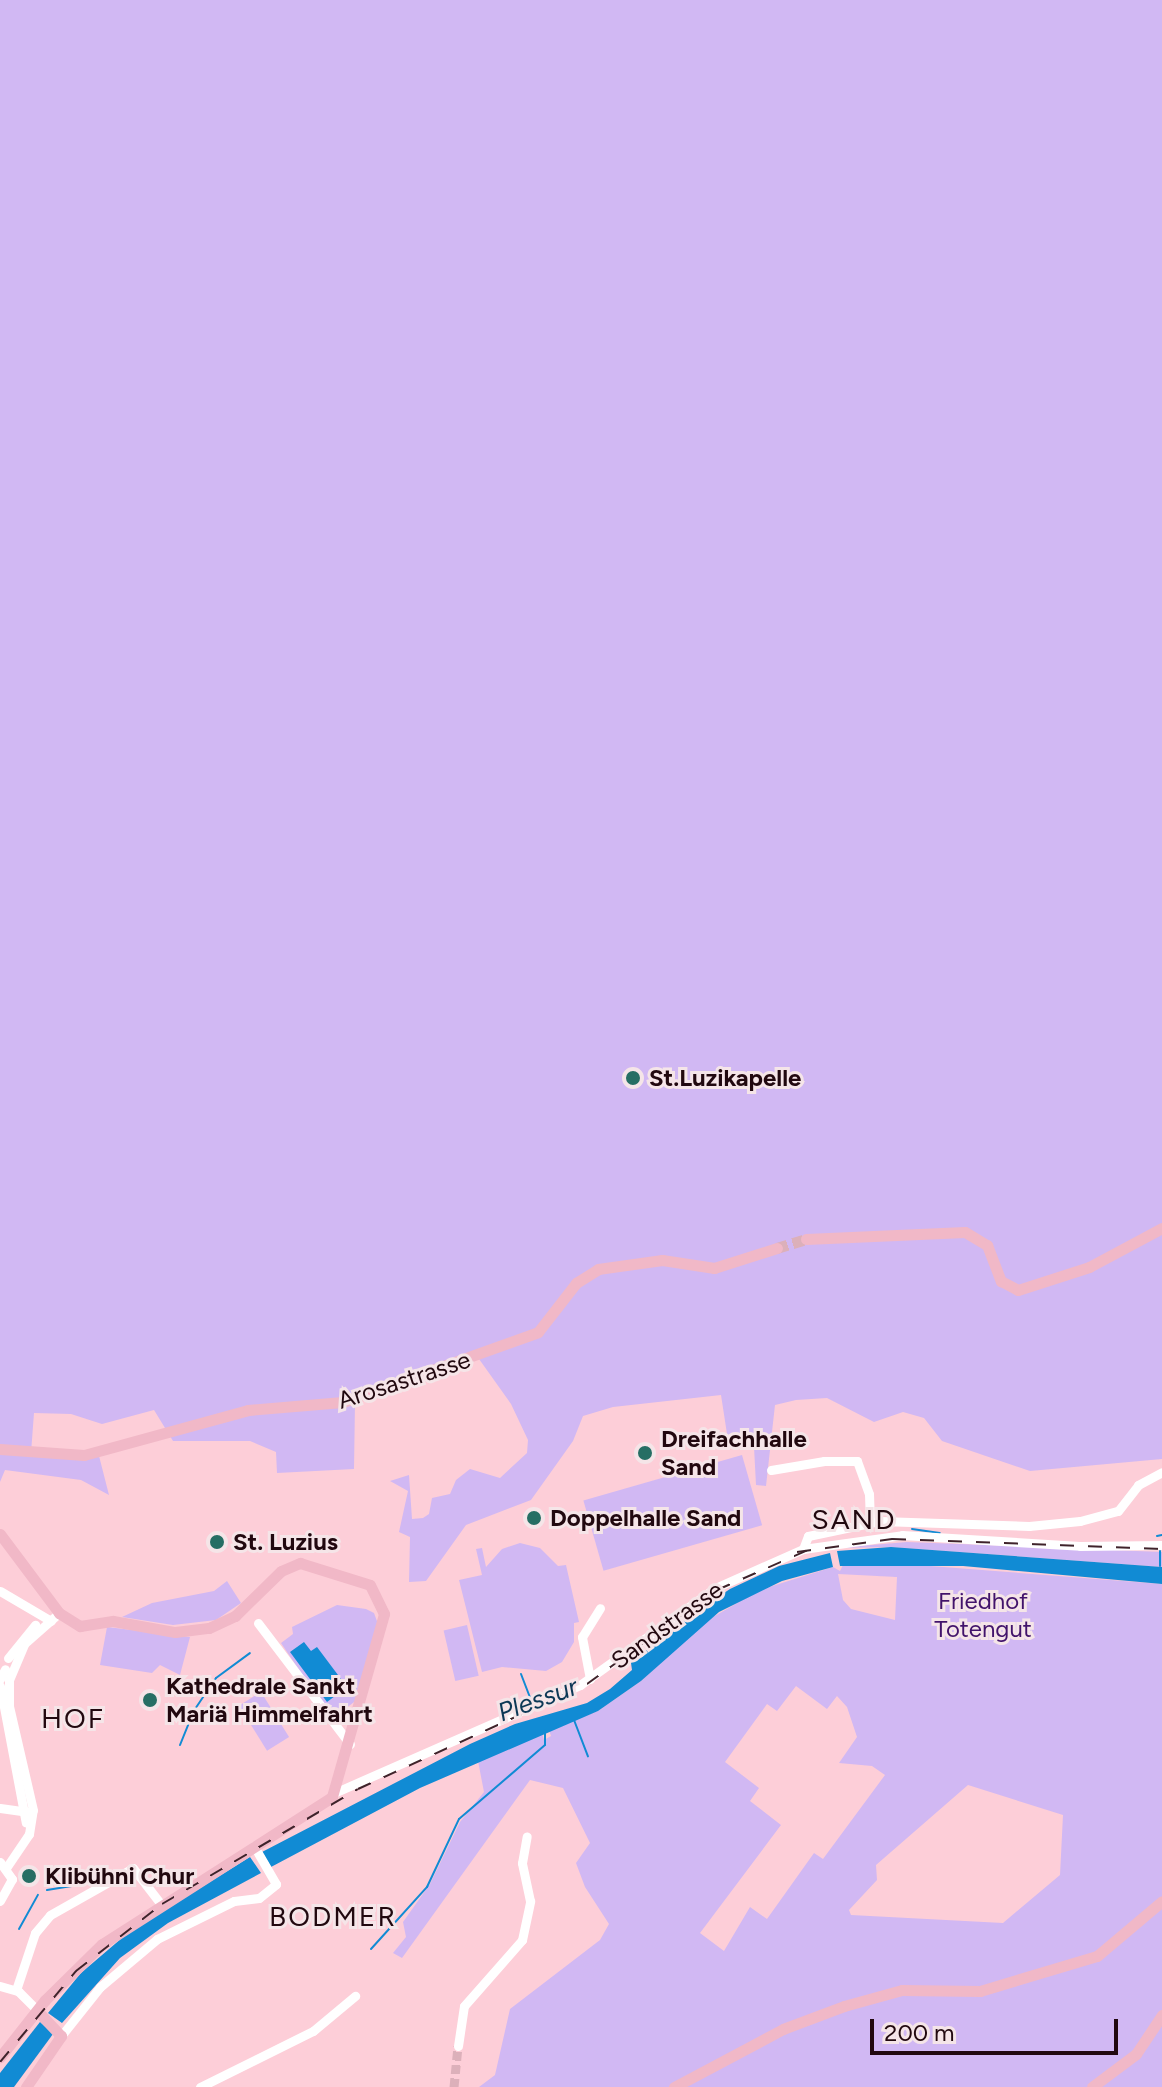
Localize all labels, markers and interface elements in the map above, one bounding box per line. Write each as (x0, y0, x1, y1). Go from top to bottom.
place label: St.Luzikapelle (649, 1064, 801, 1092)
marker: St.Luzikapelle (624, 1069, 642, 1087)
street label: Arosastrasse (334, 1345, 474, 1415)
place label: Dreifachhalle Sand (661, 1425, 807, 1481)
marker: Dreifachhalle Sand (636, 1444, 654, 1462)
district label: SAND (811, 1502, 897, 1536)
place label: Doppelhalle Sand (550, 1504, 741, 1532)
marker: Doppelhalle Sand (525, 1509, 543, 1527)
place label: St. Luzius (233, 1528, 338, 1556)
marker: St. Luzius (208, 1533, 226, 1551)
street label: Sandstrasse (606, 1575, 728, 1675)
park label: Friedhof Totengut (934, 1587, 1032, 1643)
water label: Plessur (494, 1671, 582, 1729)
place label: Kathedrale Sankt Mariä Himmelfahrt (166, 1672, 373, 1728)
marker: Kathedrale Sankt Mariä Himmelfahrt (141, 1691, 159, 1709)
district label: HOF (41, 1701, 105, 1735)
place label: Klibühni Chur (45, 1862, 194, 1890)
marker: Klibühni Chur (20, 1867, 38, 1885)
district label: BODMER (269, 1899, 397, 1933)
scale bar (874, 2003, 1122, 2053)
text: 200 m (884, 2018, 955, 2047)

